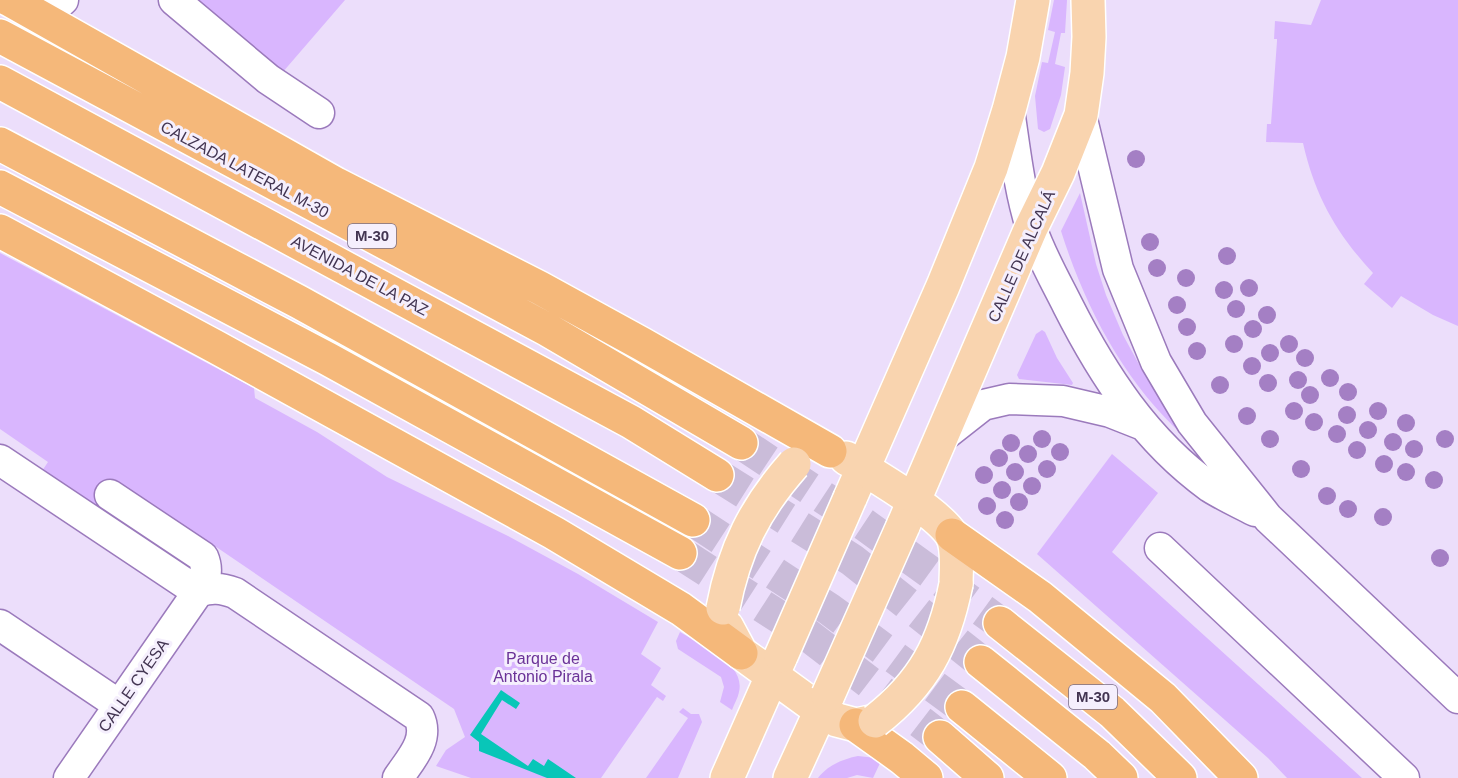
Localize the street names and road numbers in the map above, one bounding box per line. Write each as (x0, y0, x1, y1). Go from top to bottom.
street label: CALZADA LATERAL M-30 (158, 118, 332, 221)
street label: CALLE DE ALCALÁ (984, 187, 1058, 325)
road number: M-30 (348, 224, 396, 248)
street label: AVENIDA DE LA PAZ (289, 232, 431, 319)
street label: CALLE CYESA (95, 635, 172, 735)
road number: M-30 (1069, 685, 1117, 709)

